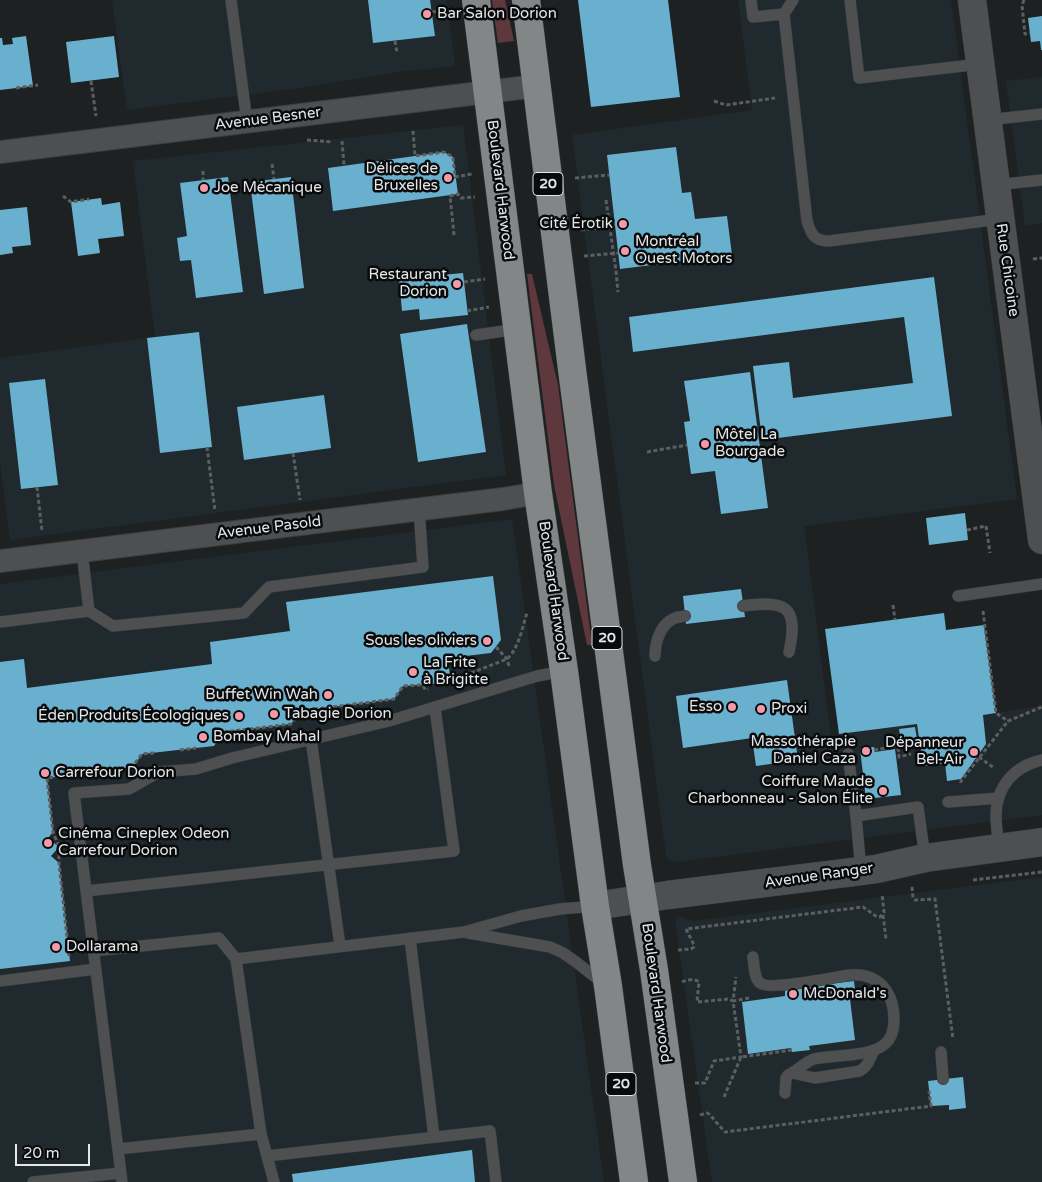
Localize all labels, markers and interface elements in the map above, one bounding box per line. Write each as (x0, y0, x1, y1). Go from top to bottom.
place label: Bar Salon Dorion (437, 5, 557, 23)
marker: Bar Salon Dorion (421, 8, 433, 20)
street label: Avenue Besner (214, 104, 322, 134)
street label: Boulevard Harwood (482, 119, 518, 261)
place label: Délices de Bruxelles (366, 160, 438, 195)
marker: Délices de Bruxelles (442, 172, 454, 184)
road number: 20 (533, 172, 563, 195)
place label: Joe Mécanique (214, 179, 322, 197)
marker: Joe Mécanique (198, 182, 210, 194)
place label: Cité Érotik (539, 215, 613, 233)
marker: Cité Érotik (617, 218, 629, 230)
street label: Rue Chicoine (992, 222, 1022, 318)
place label: Montréal Ouest Motors (635, 233, 732, 268)
marker: Montréal Ouest Motors (619, 245, 631, 257)
place label: Restaurant Dorion (369, 266, 447, 301)
marker: Restaurant Dorion (451, 278, 463, 290)
place label: Môtel La Bourgade (715, 426, 785, 461)
marker: Môtel La Bourgade (699, 438, 711, 450)
street label: Avenue Pasold (216, 513, 322, 543)
street label: Boulevard Harwood (534, 520, 572, 662)
road number: 20 (592, 626, 622, 650)
place label: Sous les oliviers (365, 632, 477, 650)
marker: Sous les oliviers (481, 635, 493, 647)
place label: La Frite à Brigitte (423, 654, 488, 689)
marker: La Frite à Brigitte (407, 666, 419, 678)
place label: Buffet Win Wah (205, 686, 318, 704)
marker: Buffet Win Wah (322, 689, 334, 701)
place label: Esso (689, 698, 722, 716)
place label: Proxi (771, 700, 807, 718)
marker: Esso (726, 701, 738, 713)
marker: Proxi (755, 703, 767, 715)
place label: Tabagie Dorion (284, 705, 392, 723)
place label: Éden Produits Écologiques (38, 707, 229, 725)
marker: Tabagie Dorion (268, 708, 280, 720)
marker: Éden Produits Écologiques (233, 710, 245, 722)
place label: Bombay Mahal (213, 728, 320, 746)
marker: Bombay Mahal (197, 731, 209, 743)
place label: Massothérapie Daniel Caza (750, 733, 856, 768)
place label: Dépanneur Bel-Air (885, 734, 964, 769)
marker: Massothérapie Daniel Caza (860, 745, 872, 757)
marker: Dépanneur Bel-Air (968, 746, 980, 758)
place label: Carrefour Dorion (55, 764, 175, 782)
marker: Carrefour Dorion (39, 767, 51, 779)
place label: Coiffure Maude Charbonneau - Salon Élite (688, 773, 873, 808)
marker: Coiffure Maude Charbonneau - Salon Élite (877, 785, 889, 797)
place label: Cinéma Cineplex Odeon Carrefour Dorion (58, 825, 229, 860)
marker: Cinéma Cineplex Odeon Carrefour Dorion (42, 837, 54, 849)
street label: Avenue Ranger (764, 859, 874, 893)
street label: Boulevard Harwood (637, 922, 675, 1064)
place label: Dollarama (66, 938, 138, 956)
marker: Dollarama (50, 941, 62, 953)
place label: McDonald's (803, 985, 887, 1003)
marker: McDonald's (787, 988, 799, 1000)
road number: 20 (606, 1072, 636, 1096)
scale bar (18, 1134, 92, 1166)
text: 20 m (23, 1144, 60, 1162)

